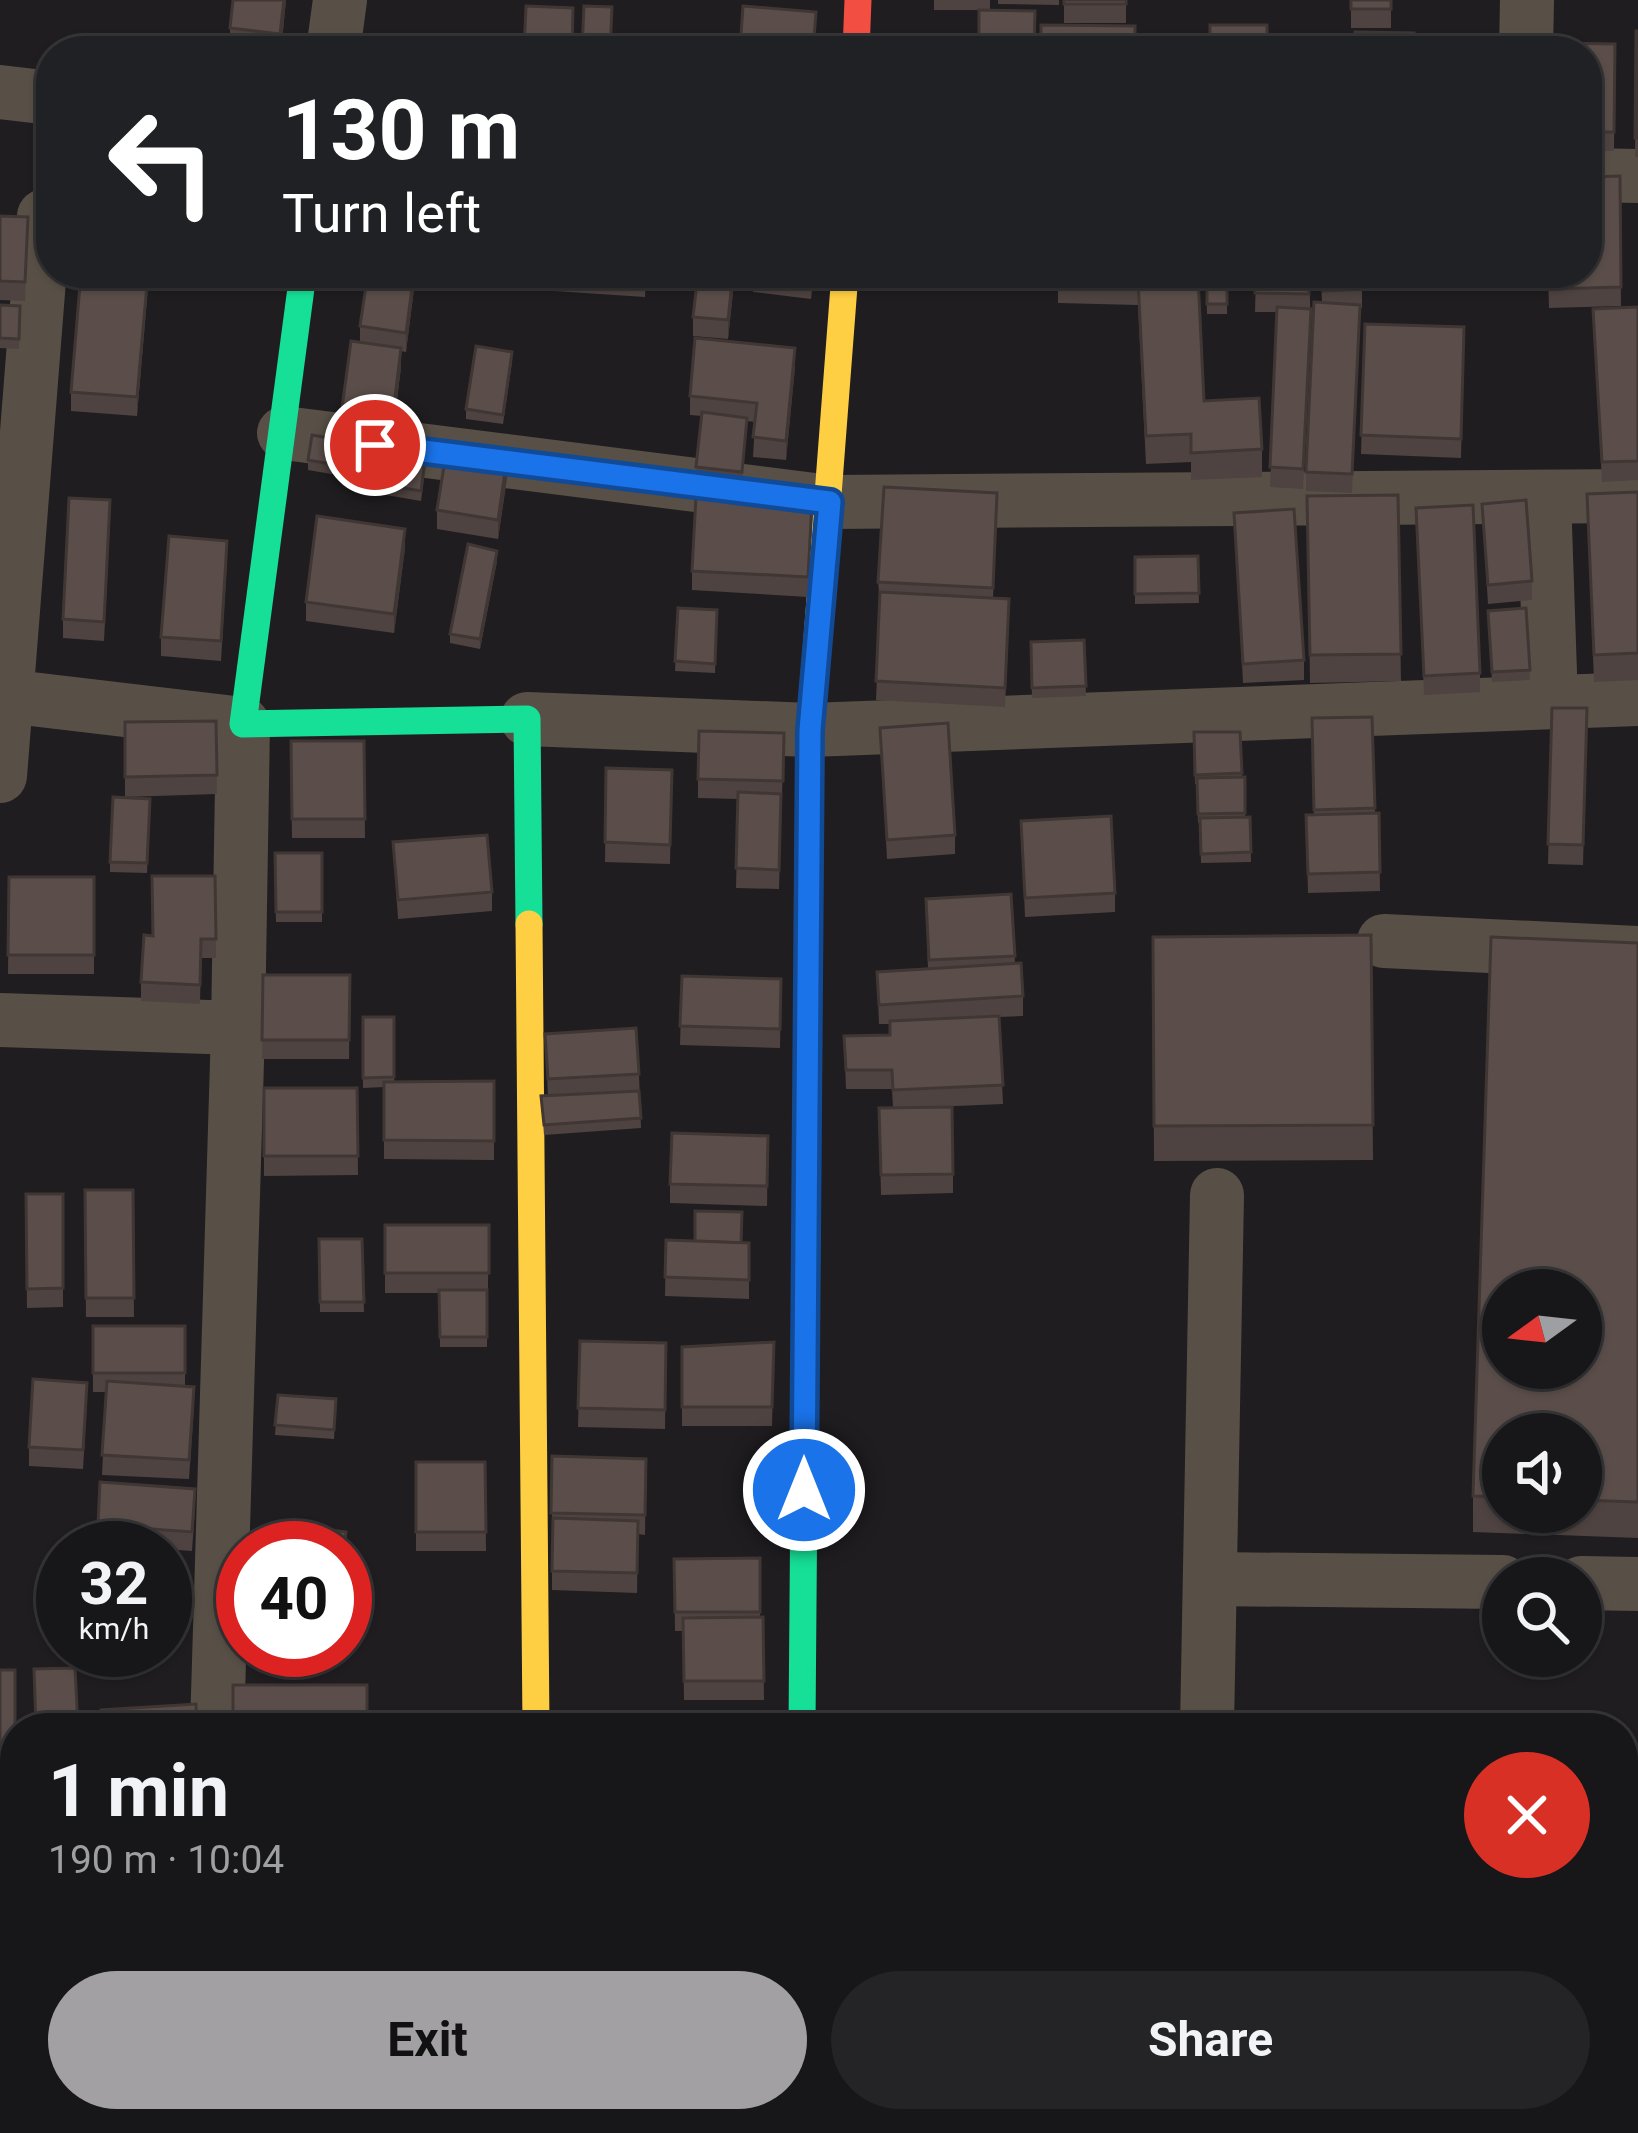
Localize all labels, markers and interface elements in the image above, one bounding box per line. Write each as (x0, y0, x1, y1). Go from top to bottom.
text: 130 m (282, 81, 520, 180)
icon: left (84, 84, 240, 240)
text: Turn left (282, 182, 481, 245)
pin (324, 394, 426, 496)
icon: arrive (342, 412, 408, 478)
north arrow (1482, 1269, 1602, 1389)
map controls (1482, 1269, 1602, 1677)
button: sound (1482, 1413, 1602, 1533)
position arrow (741, 1427, 867, 1553)
speed limit sign: 40 (216, 1521, 372, 1677)
text: 32 (80, 1548, 148, 1619)
button: search (1482, 1557, 1602, 1677)
text: km/h (79, 1611, 149, 1646)
text: 1 min (48, 1749, 229, 1834)
button: close (1464, 1752, 1590, 1878)
text: 190 m · 10:04 (48, 1837, 284, 1883)
button: Exit (48, 1971, 807, 2109)
button: Share (831, 1971, 1590, 2109)

